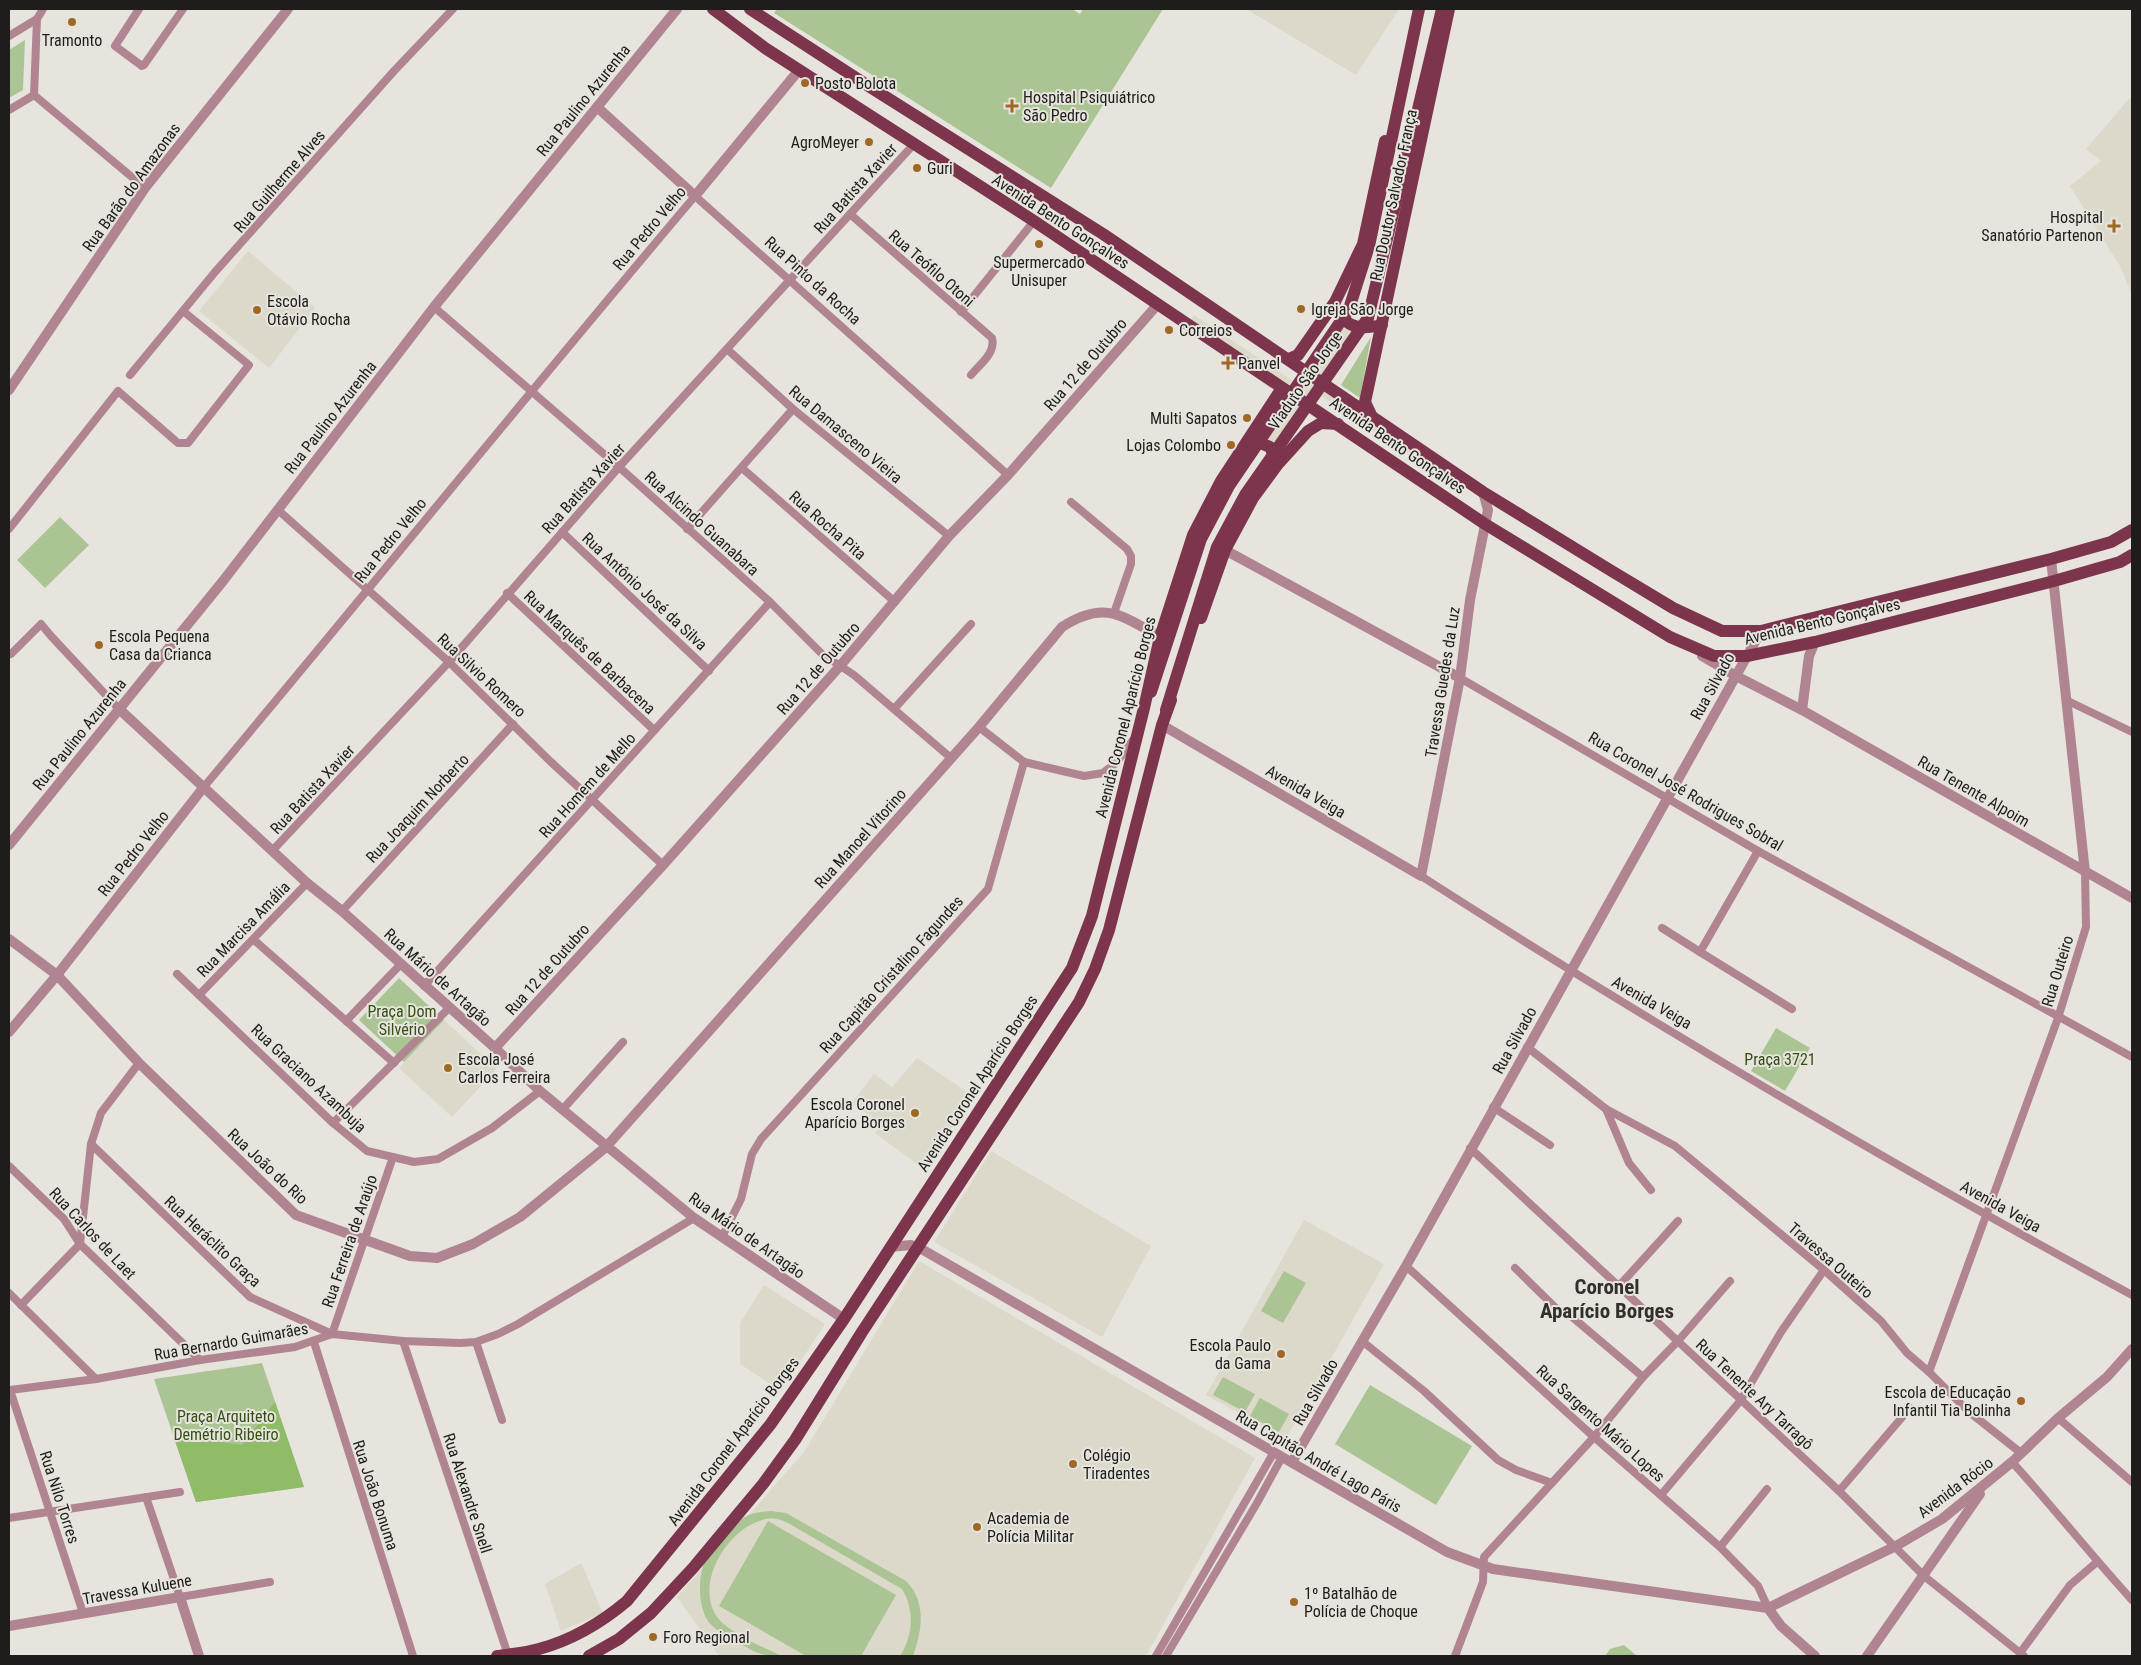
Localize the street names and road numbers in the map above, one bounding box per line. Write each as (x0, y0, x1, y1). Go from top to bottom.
street label: Rua Paulino Azurenha (533, 41, 634, 160)
street label: Rua Doutor Salvador França (1366, 108, 1421, 283)
street label: Rua Barão do Amazonas (78, 119, 184, 255)
street label: Rua Guilherme Alves (230, 126, 329, 237)
street label: Rua Batista Xavier (810, 139, 901, 237)
street label: Avenida Bento Gonçalves (989, 170, 1133, 273)
street label: Rua Pedro Velho (609, 182, 690, 274)
street label: Rua Teófilo Otoni (885, 226, 978, 311)
street label: Rua Pinto da Rocha (761, 232, 865, 328)
street label: Rua 12 de Outubro (1040, 314, 1131, 415)
street label: Viaduto São Jorge (1264, 327, 1346, 433)
street label: Rua Paulino Azurenha (280, 357, 380, 478)
street label: Rua Damasceno Vieira (785, 382, 906, 487)
street label: Avenida Bento Gonçalves (1326, 393, 1469, 498)
street label: Rua Batista Xavier (538, 439, 629, 537)
street label: Rua Alcindo Guanabara (641, 467, 763, 580)
street label: Rua Rocha Pita (785, 487, 870, 564)
street label: Rua Pedro Velho (350, 494, 430, 587)
street label: Rua Antônio José da Silva (578, 529, 711, 654)
street label: Rua Marquês de Barbacena (520, 587, 659, 718)
street label: Avenida Bento Gonçalves (1742, 594, 1902, 649)
street label: Travessa Guedes da Luz (1421, 605, 1464, 759)
street label: Avenida Coronel Aparício Borges (1091, 615, 1160, 820)
street label: Rua 12 de Outubro (773, 618, 864, 719)
street label: Rua Silvio Romero (433, 629, 530, 721)
street label: Rua Silvado (1686, 649, 1739, 723)
street label: Rua Paulino Azurenha (29, 675, 130, 794)
street label: Rua Coronel José Rodrigues Sobral (1585, 728, 1786, 855)
street label: Rua Homem de Mello (535, 729, 640, 842)
street label: Rua Batista Xavier (266, 741, 359, 838)
street label: Rua Joaquim Norberto (362, 750, 473, 867)
street label: Rua Tenente Alpoim (1915, 752, 2033, 831)
street label: Avenida Veiga (1262, 761, 1349, 822)
street label: Rua Manoel Vitorino (811, 785, 910, 892)
street label: Rua Pedro Velho (94, 807, 173, 900)
street label: Rua Marcisa Amália (193, 878, 294, 981)
street label: Rua Capitão Cristalino Fagundes (816, 892, 967, 1057)
street label: Rua 12 de Outubro (501, 920, 593, 1019)
street label: Rua Mário de Artagão (380, 924, 495, 1030)
street label: Rua Outeiro (2038, 933, 2077, 1009)
street label: Avenida Veiga (1608, 972, 1695, 1033)
street label: Avenida Coronel Aparício Borges (913, 991, 1042, 1175)
street label: Rua Silvado (1488, 1003, 1541, 1077)
street label: Rua Graciano Azambuja (247, 1020, 370, 1137)
street label: Rua João do Rio (224, 1124, 312, 1208)
street label: Rua Ferreira de Araújo (318, 1172, 381, 1310)
street label: Avenida Veiga (1957, 1177, 2044, 1236)
street label: Rua Carlos de Laet (45, 1184, 140, 1283)
street label: Rua Mário de Artagão (685, 1188, 808, 1283)
street label: Rua Heráclito Graça (160, 1192, 265, 1291)
street label: Travessa Outeiro (1784, 1218, 1877, 1302)
street label: Rua Bernardo Guimarães (153, 1319, 310, 1364)
street label: Rua Tenente Ary Tarragô (1692, 1335, 1817, 1454)
street label: Avenida Coronel Aparício Borges (664, 1353, 803, 1530)
street label: Rua Silvado (1289, 1356, 1342, 1429)
street label: Rua Sargento Mário Lopes (1533, 1361, 1669, 1486)
street label: Rua Capitão André Lago Páris (1233, 1406, 1405, 1517)
street label: Rua Alexandre Snell (439, 1431, 496, 1556)
street label: Rua João Bonuma (349, 1438, 402, 1553)
street label: Rua Nilo Torres (36, 1448, 83, 1546)
street label: Avenida Rócio (1914, 1453, 1997, 1522)
street label: Travessa Kuluene (81, 1571, 193, 1608)

